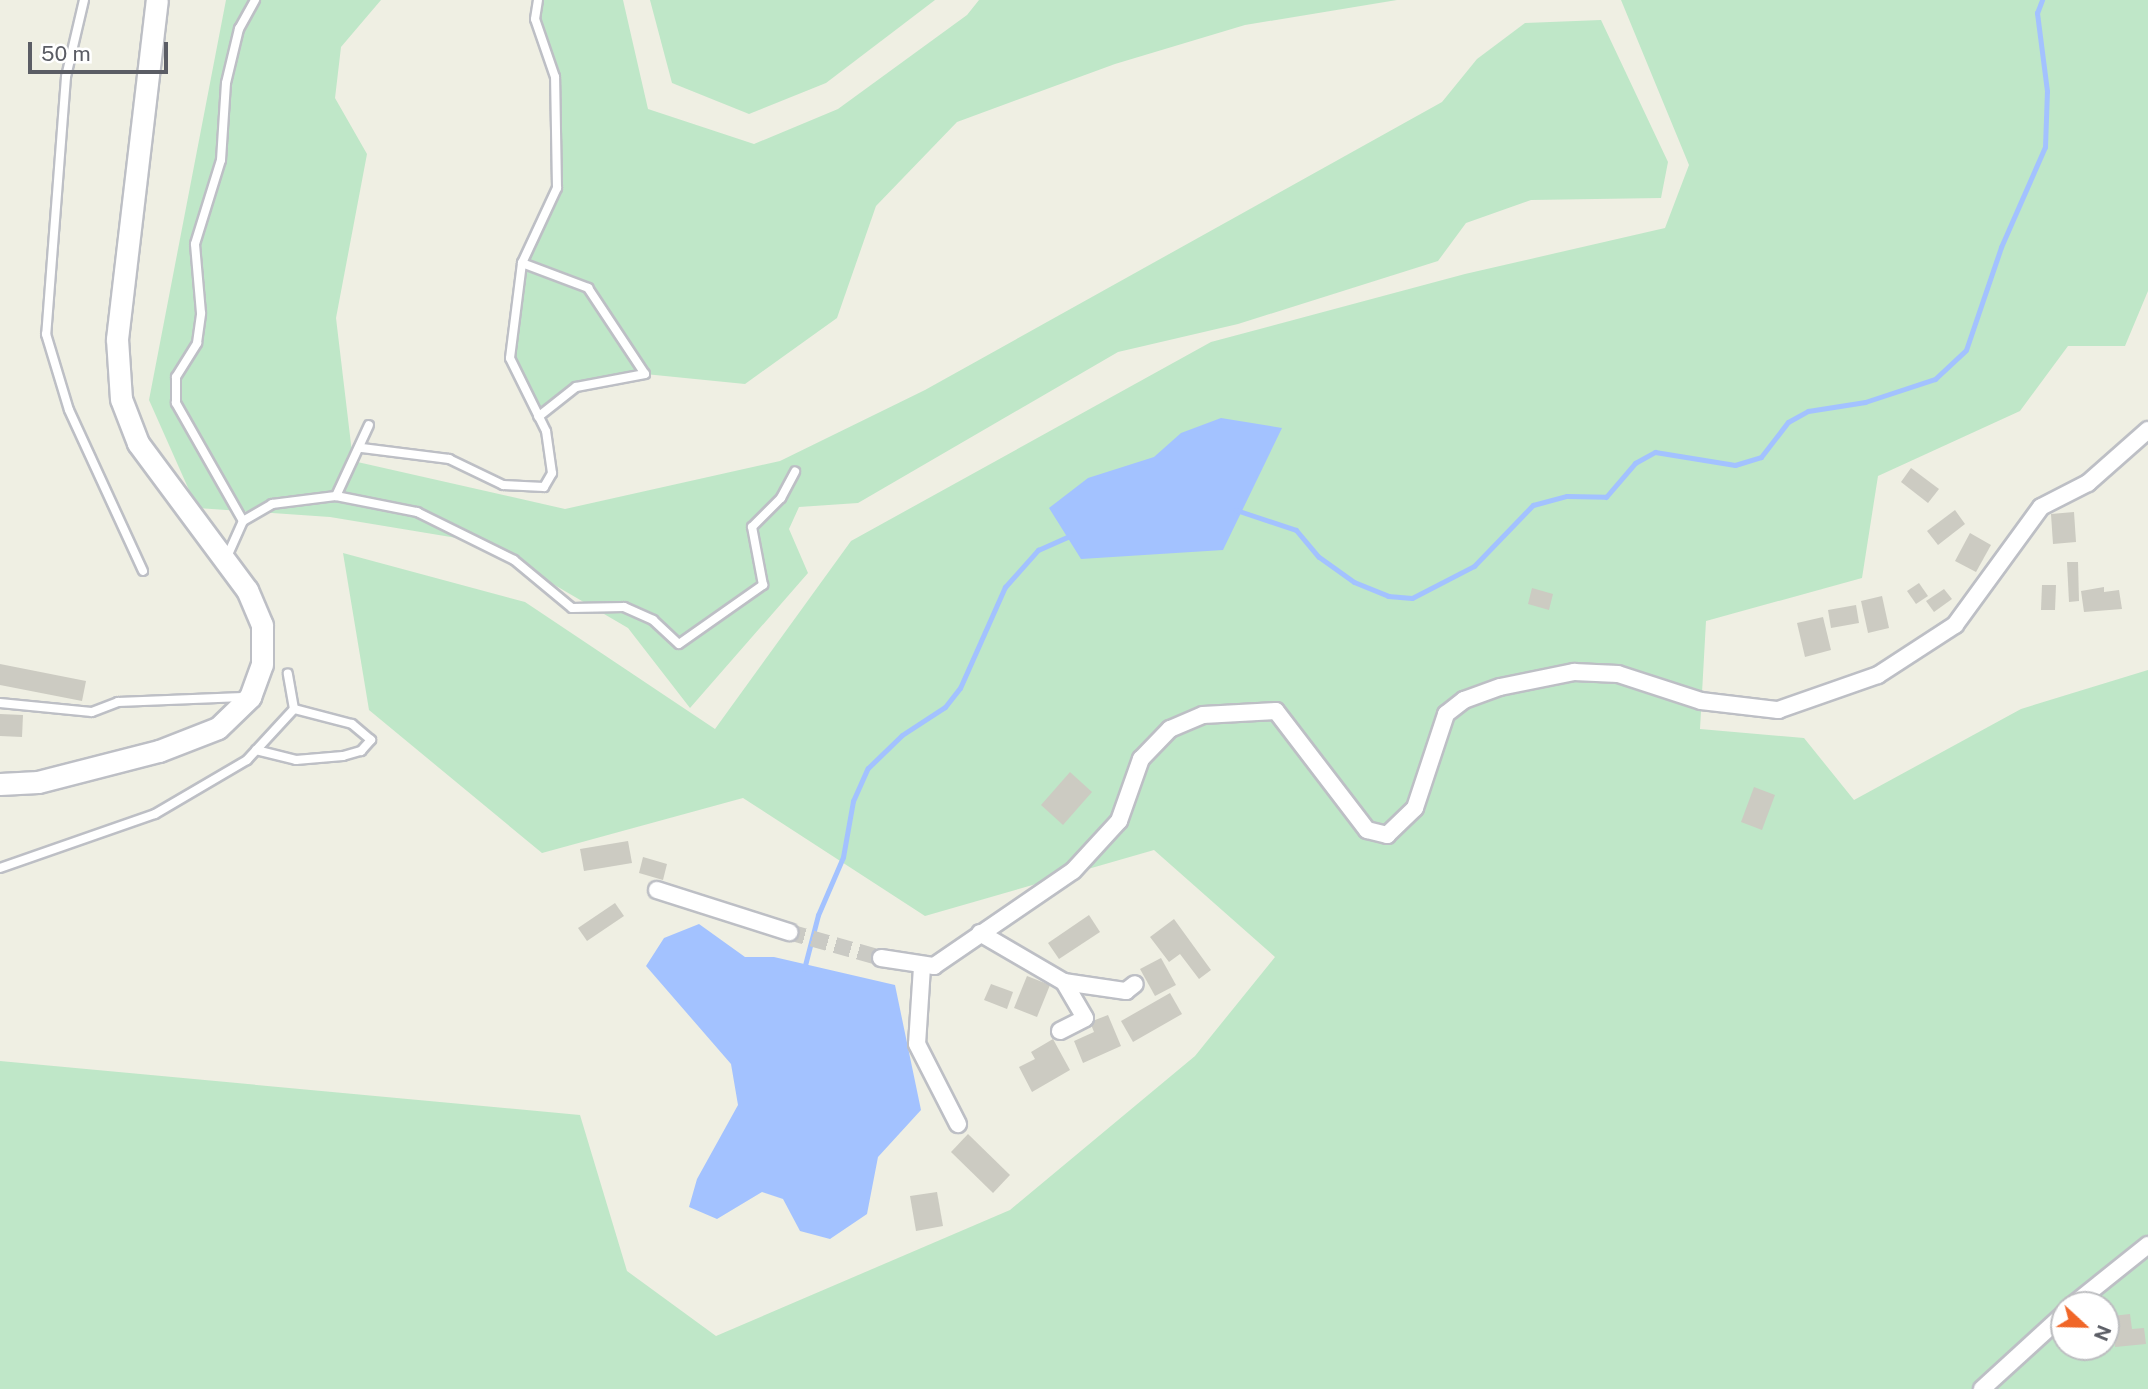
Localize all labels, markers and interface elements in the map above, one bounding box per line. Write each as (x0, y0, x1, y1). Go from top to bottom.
scale bar (32, 28, 172, 72)
text: 50 m (41, 41, 91, 66)
north arrow (2050, 1291, 2120, 1361)
text: N (2090, 1322, 2116, 1344)

